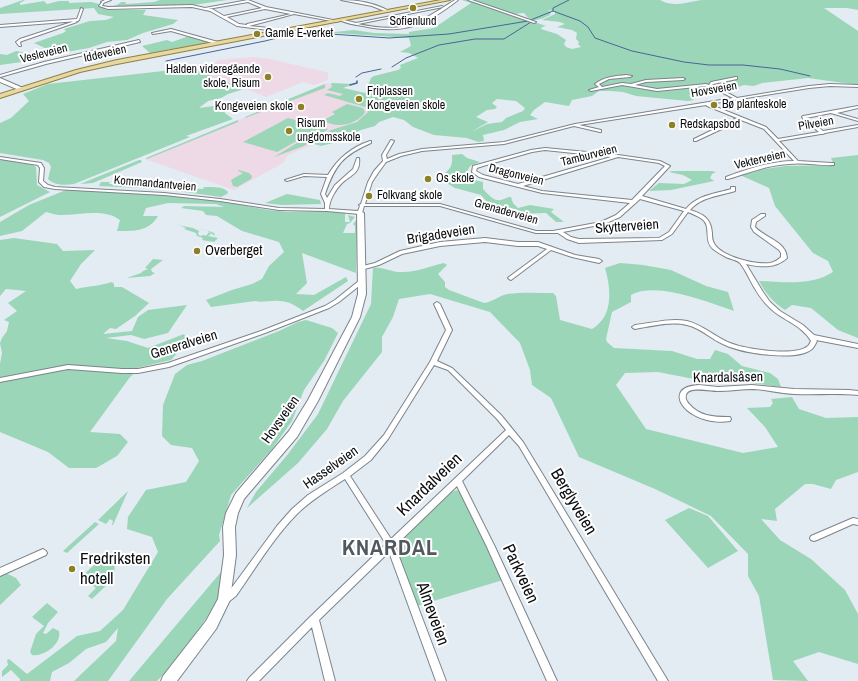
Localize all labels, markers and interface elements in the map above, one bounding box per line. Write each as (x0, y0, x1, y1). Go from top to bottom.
marker: Sofienlund (408, 3, 418, 13)
place label: Sofienlund (389, 15, 437, 29)
place label: Gamle E-verket (265, 27, 333, 41)
marker: Gamle E-verket (252, 29, 262, 39)
street label: Vesleveien (19, 41, 69, 67)
street label: Iddeveien (82, 42, 128, 66)
place label: Halden videregående skole, Risum (166, 63, 260, 91)
marker: Halden videregående skole, Risum (263, 72, 273, 82)
street label: Hovsveien (690, 79, 738, 101)
place label: Friplassen Kongeveien skole (367, 85, 445, 113)
marker: Friplassen Kongeveien skole (354, 94, 364, 104)
place label: Bø planteskole (722, 98, 787, 112)
place label: Kongeveien skole (215, 100, 293, 114)
marker: Bø planteskole (709, 100, 719, 110)
marker: Kongeveien skole (296, 102, 306, 112)
street label: Pilveien (797, 114, 835, 134)
place label: Risum ungdomsskole (297, 117, 360, 145)
place label: Redskapsbod (680, 118, 740, 132)
marker: Redskapsbod (667, 120, 677, 130)
marker: Risum ungdomsskole (284, 126, 294, 136)
street label: Tamburveien (560, 142, 618, 170)
street label: Vekterveien (733, 147, 787, 173)
street label: Dragonveien (487, 161, 545, 189)
place label: Os skole (436, 172, 474, 186)
street label: Kommandantveien (113, 173, 197, 195)
marker: Os skole (423, 174, 433, 184)
place label: Folkvang skole (377, 189, 442, 203)
marker: Folkvang skole (364, 191, 374, 201)
street label: Grenaderveien (472, 196, 540, 228)
street label: Skytterveien (595, 216, 659, 238)
street label: Brigadeveien (406, 221, 476, 249)
place label: Overberget (205, 243, 262, 259)
marker: Overberget (192, 246, 202, 256)
street label: Generalveien (149, 327, 219, 363)
street label: Knardalsåsen (693, 369, 763, 387)
street label: Hovsveien (259, 393, 303, 447)
street label: Hasselveien (300, 443, 362, 493)
street label: Knardalveien (393, 449, 467, 521)
street label: Berglyveien (545, 465, 601, 539)
district label: KNARDAL (342, 536, 438, 562)
street label: Parkveien (497, 541, 543, 607)
place label: Fredriksten hotell (80, 549, 150, 589)
marker: Fredriksten hotell (67, 564, 77, 574)
street label: Almeveien (411, 580, 453, 648)

